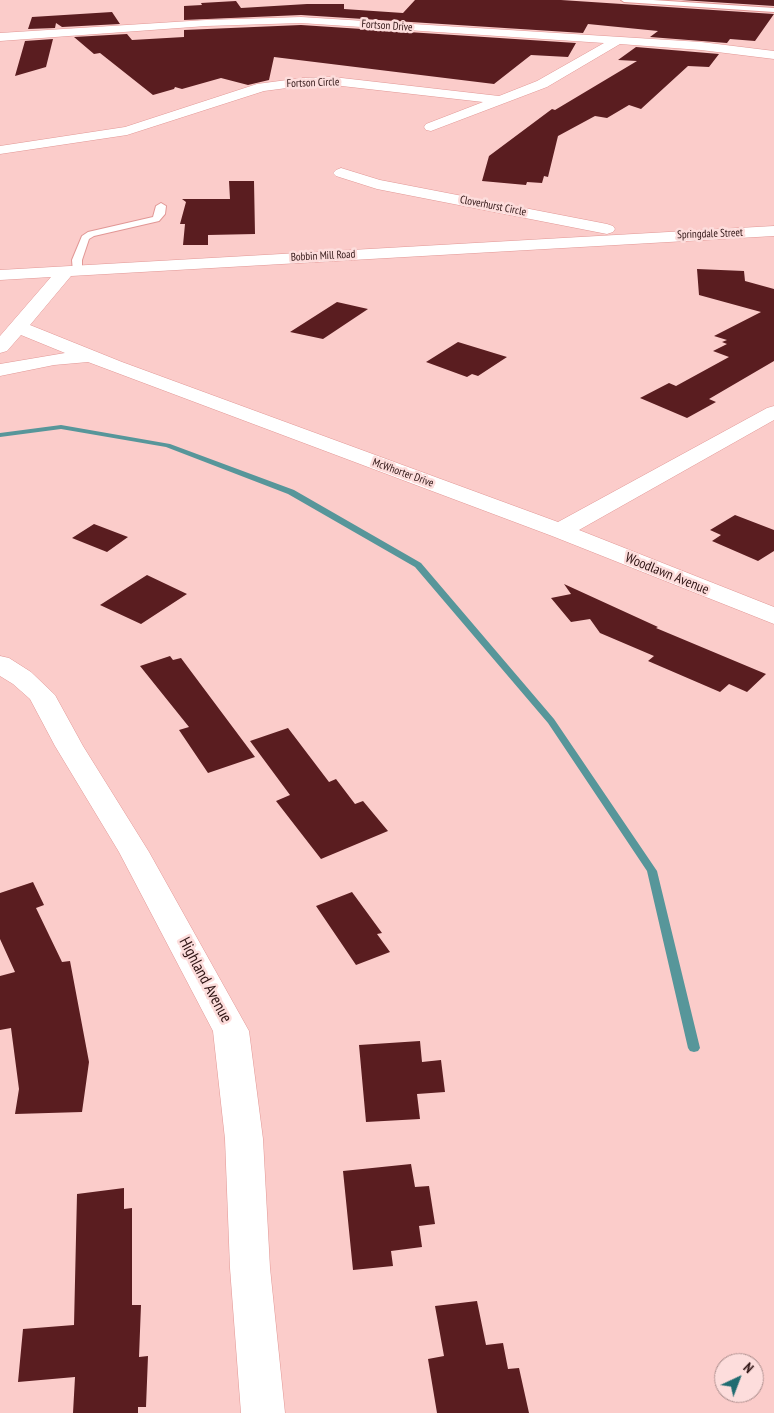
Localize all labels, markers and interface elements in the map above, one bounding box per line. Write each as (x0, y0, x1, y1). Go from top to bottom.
street label: Fortson Drive (361, 18, 413, 34)
street label: Fortson Circle (286, 75, 340, 91)
street label: Cloverhurst Circle (459, 193, 527, 219)
street label: Springdale Street (677, 226, 743, 242)
street label: Bobbin Mill Road (290, 248, 356, 264)
street label: McWhorter Drive (371, 456, 435, 490)
street label: Woodlawn Avenue (623, 550, 711, 598)
street label: Highland Avenue (174, 934, 236, 1026)
north arrow (714, 1353, 764, 1403)
text: N (740, 1359, 757, 1377)

